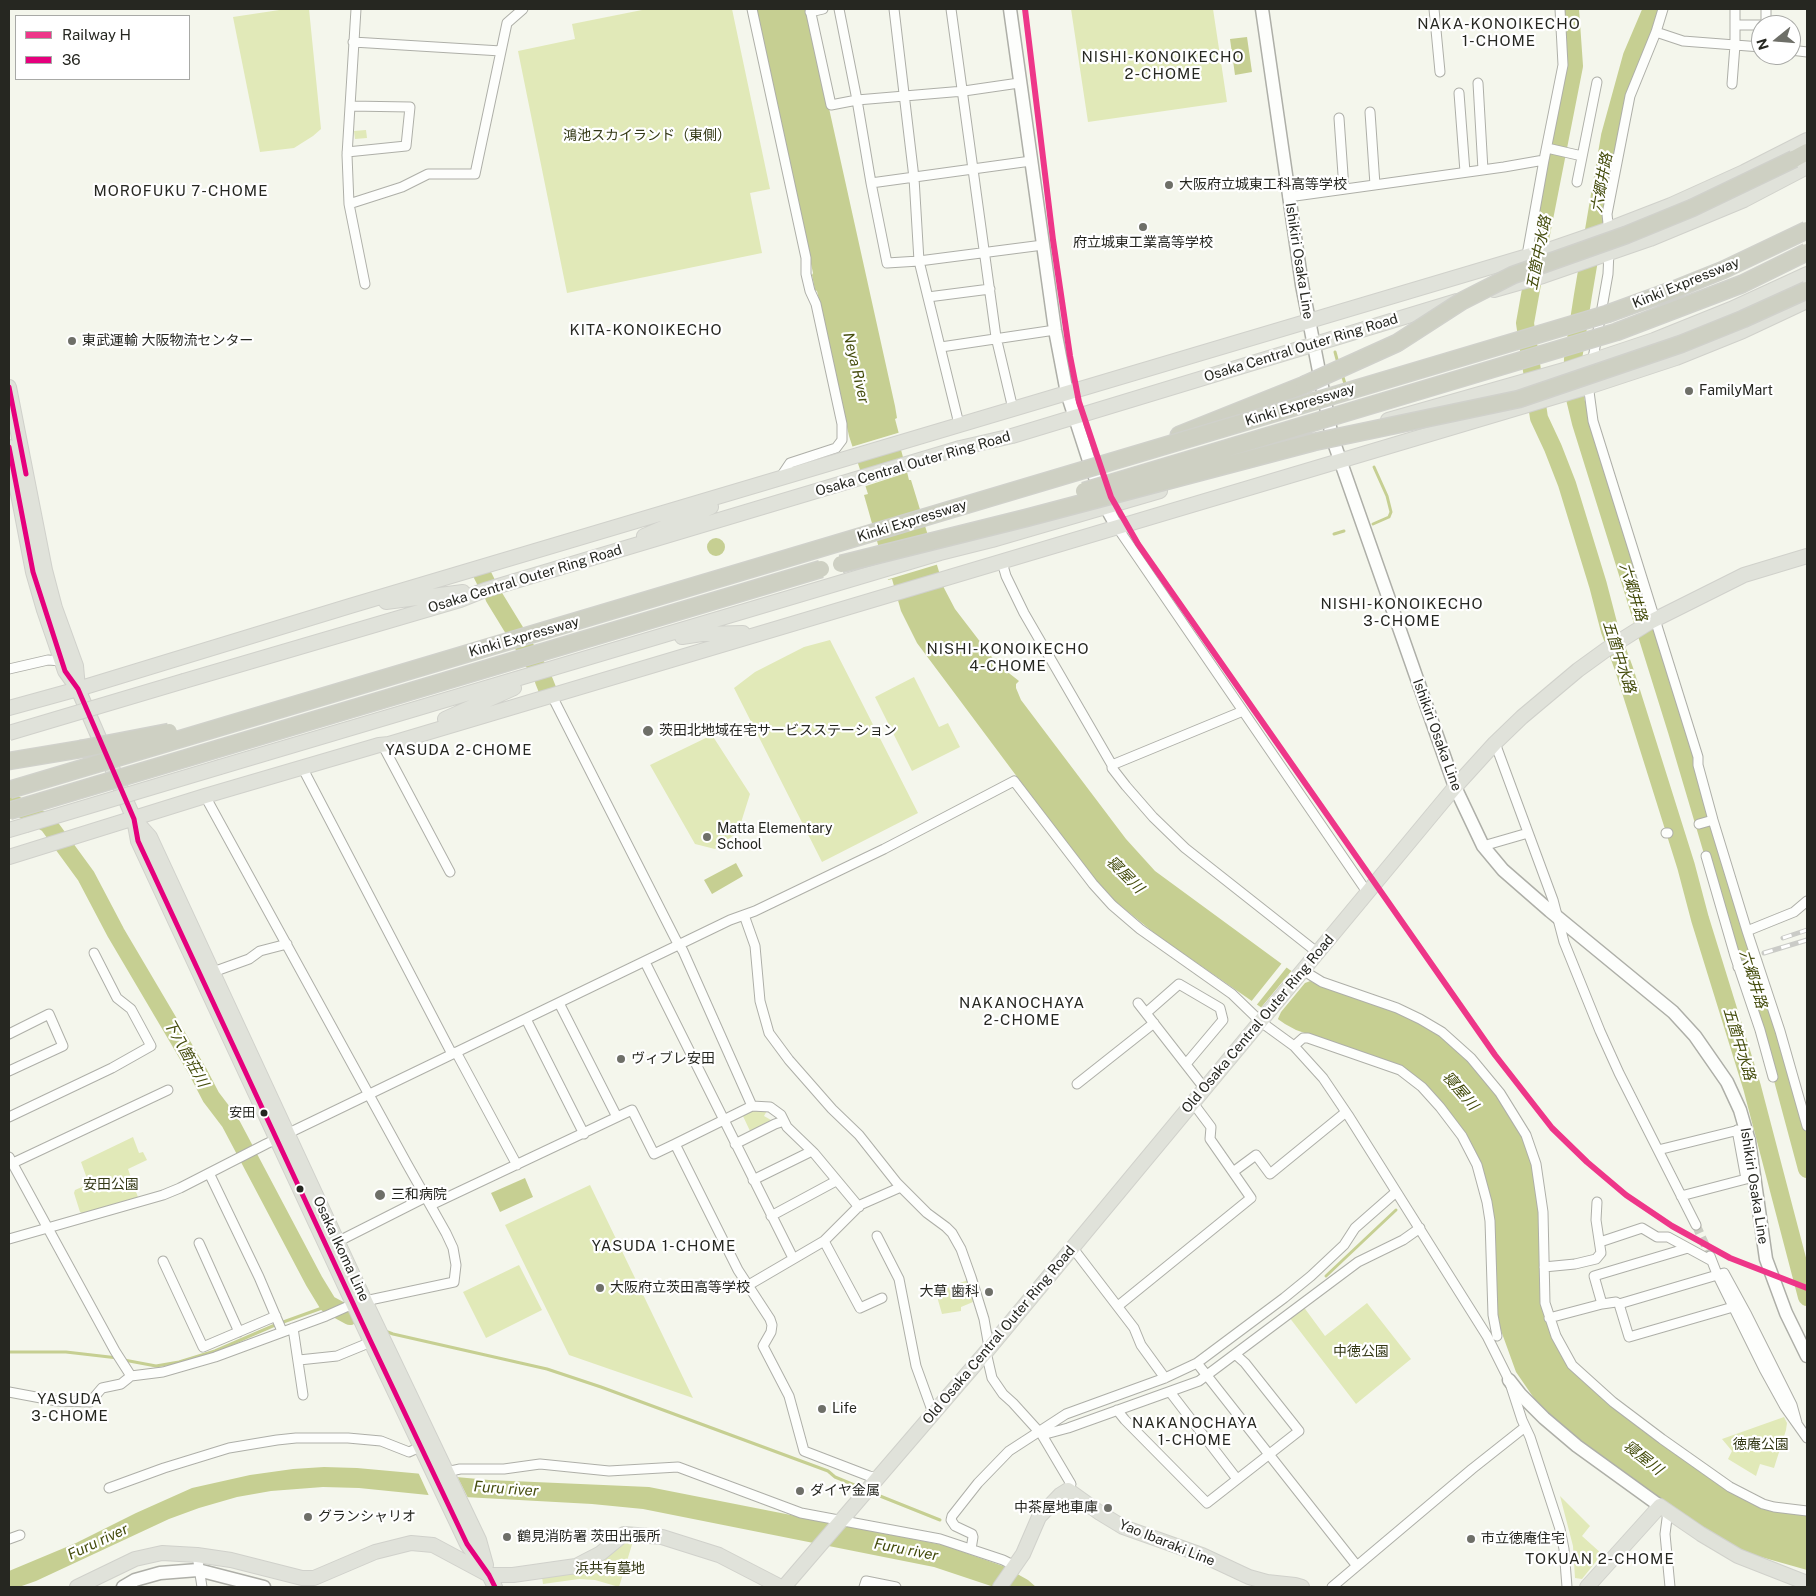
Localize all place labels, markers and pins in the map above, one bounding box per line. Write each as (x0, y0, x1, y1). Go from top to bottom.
place label: 大阪府立城東工科高等学校 (1179, 177, 1347, 193)
marker: 大阪府立城東工科高等学校 (1163, 179, 1175, 191)
marker: 府立城東工業高等学校 (1137, 221, 1149, 233)
place label: 府立城東工業高等学校 (1073, 235, 1213, 251)
place label: 東武運輸 大阪物流センター (82, 333, 253, 349)
marker: 東武運輸 大阪物流センター (66, 335, 78, 347)
place label: FamilyMart (1699, 383, 1773, 399)
marker: FamilyMart (1683, 385, 1695, 397)
place label: 茨田北地域在宅サービスステーション (659, 723, 897, 739)
marker: 茨田北地域在宅サービスステーション (641, 724, 655, 738)
place label: Matta Elementary School (717, 821, 833, 854)
marker: Matta Elementary School (701, 831, 713, 843)
place label: ヴィブレ安田 (631, 1051, 715, 1067)
marker: ヴィブレ安田 (615, 1053, 627, 1065)
place label: 安田 (229, 1105, 255, 1121)
marker: 安田 (259, 1108, 269, 1118)
unlabelled marker (295, 1184, 305, 1194)
place label: 三和病院 (391, 1187, 447, 1203)
marker: 三和病院 (373, 1188, 387, 1202)
place label: 大阪府立茨田高等学校 (610, 1280, 750, 1296)
marker: 大阪府立茨田高等学校 (594, 1282, 606, 1294)
place label: 大草 歯科 (920, 1284, 979, 1300)
marker: 大草 歯科 (983, 1286, 995, 1298)
place label: Life (832, 1401, 857, 1417)
marker: Life (816, 1403, 828, 1415)
place label: ダイヤ金属 (810, 1483, 880, 1499)
marker: ダイヤ金属 (794, 1485, 806, 1497)
place label: 中茶屋地車庫 (1014, 1500, 1098, 1516)
marker: 中茶屋地車庫 (1102, 1502, 1114, 1514)
place label: グランシャリオ (318, 1509, 416, 1525)
marker: グランシャリオ (302, 1511, 314, 1523)
place label: 鶴見消防署 茨田出張所 (517, 1529, 660, 1545)
marker: 鶴見消防署 茨田出張所 (501, 1531, 513, 1543)
place label: 市立徳庵住宅 (1481, 1531, 1565, 1547)
marker: 市立徳庵住宅 (1465, 1533, 1477, 1545)

